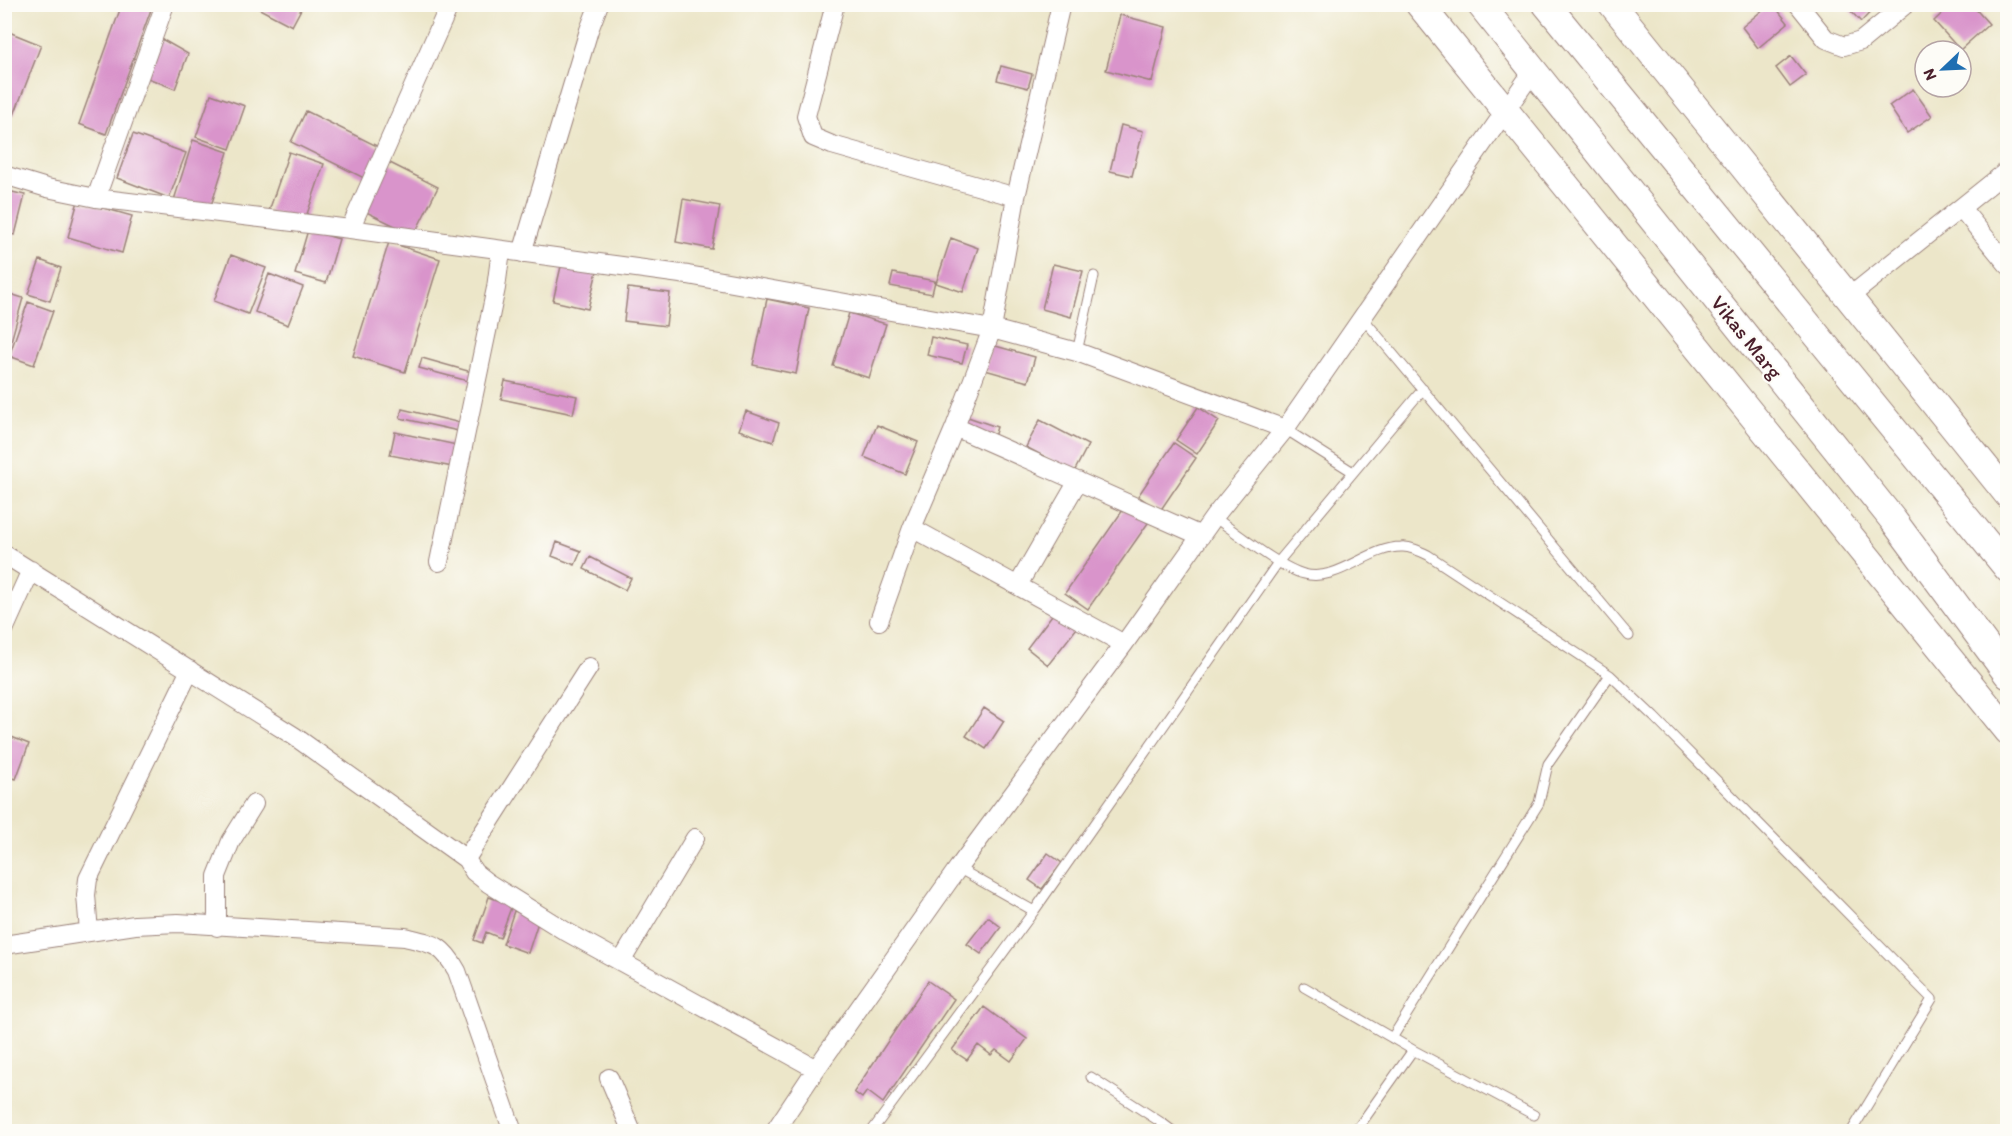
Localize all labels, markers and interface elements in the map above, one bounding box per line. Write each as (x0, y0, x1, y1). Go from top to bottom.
north arrow (1913, 39, 1973, 99)
text: N (1919, 66, 1941, 83)
street label: Vikas Marg (1706, 290, 1788, 384)

